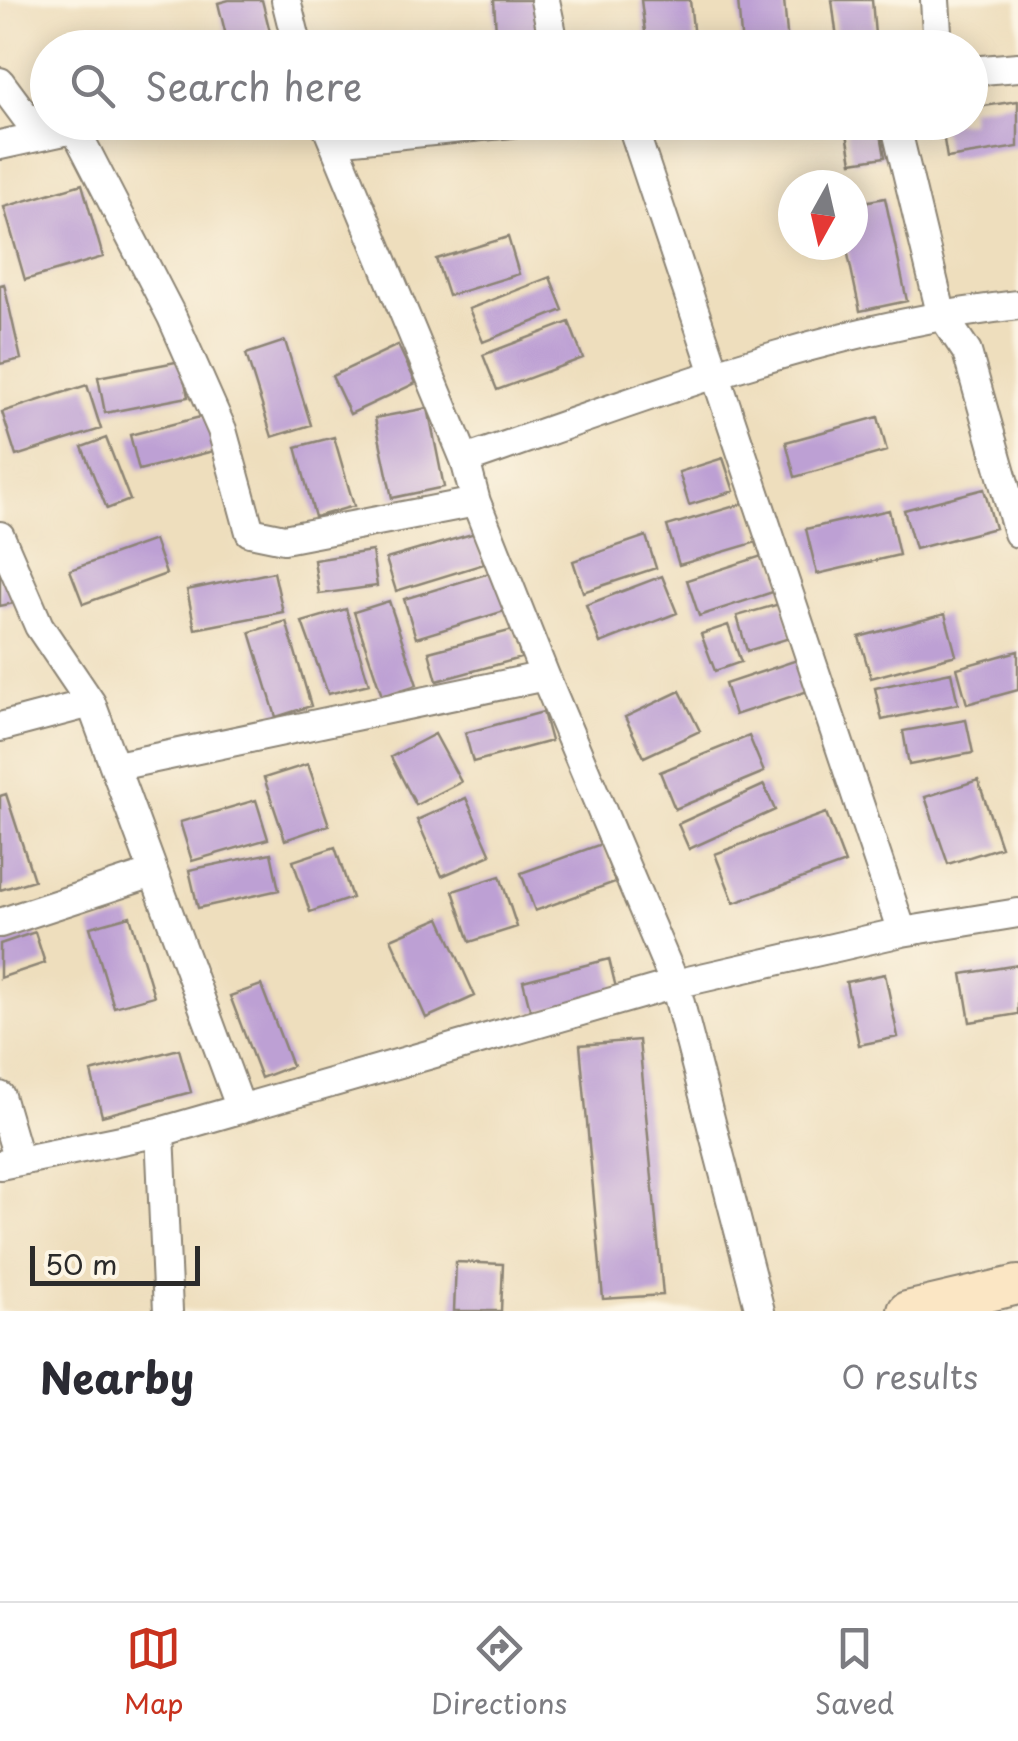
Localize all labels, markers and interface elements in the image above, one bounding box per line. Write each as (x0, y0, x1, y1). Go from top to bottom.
search box (30, 30, 988, 140)
text: Search here (145, 57, 362, 114)
icon: search (65, 58, 120, 113)
north arrow (778, 170, 868, 260)
scale bar (30, 1241, 200, 1286)
text: 50 m (45, 1242, 118, 1285)
text: Nearby (40, 1345, 194, 1408)
text: 0 results (842, 1352, 978, 1400)
tab: Map (124, 1621, 184, 1724)
tab: Directions (431, 1621, 567, 1724)
tab: Saved (815, 1621, 894, 1724)

